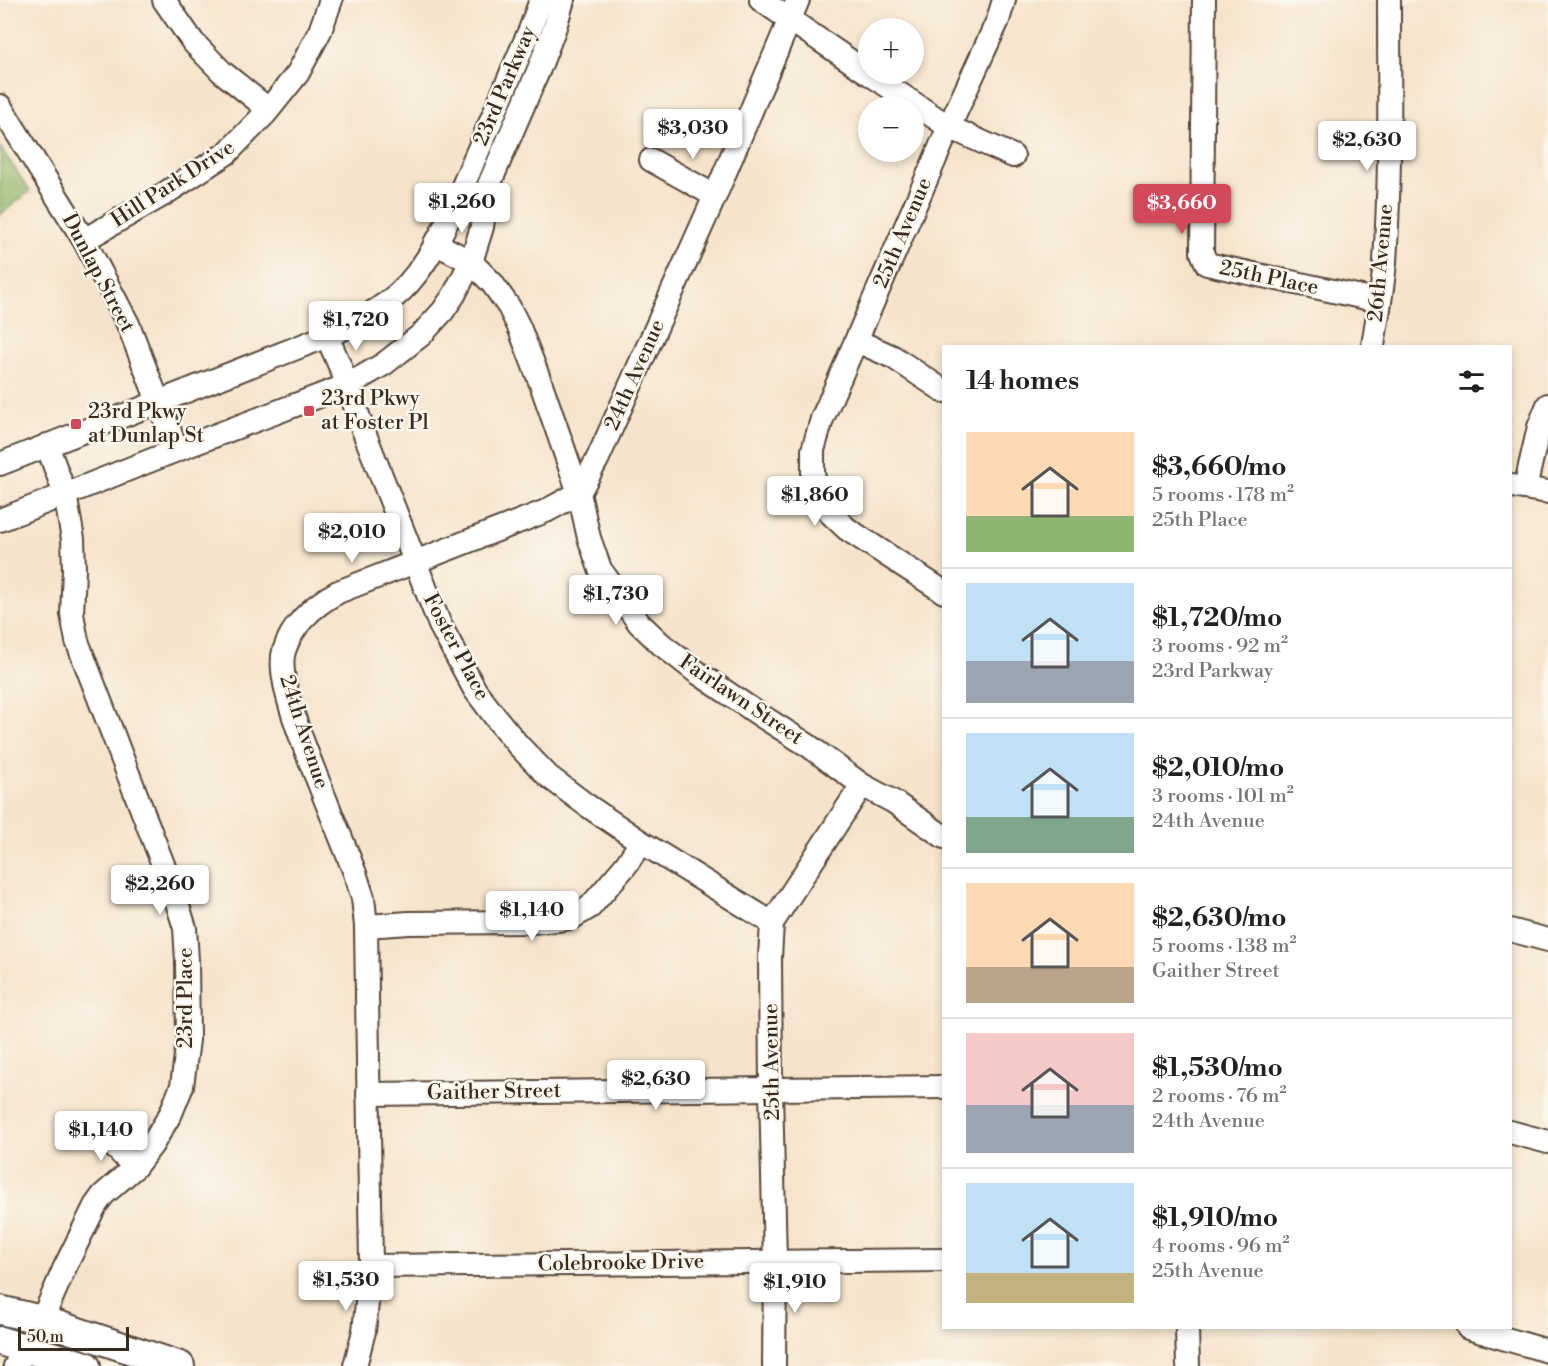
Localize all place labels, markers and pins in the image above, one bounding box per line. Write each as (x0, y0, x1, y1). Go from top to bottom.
pin: $3,030 (644, 109, 742, 160)
pin: $2,630 (1318, 121, 1416, 172)
pin: $1,260 (413, 183, 511, 234)
pin: $3,660 (1133, 184, 1231, 235)
pin: $1,720 (307, 301, 405, 352)
place label: 23rd Pkwy at Foster Pl (321, 386, 429, 436)
place label: 23rd Pkwy at Dunlap St (88, 399, 205, 449)
marker: 23rd Pkwy at Foster Pl (302, 404, 316, 418)
marker: 23rd Pkwy at Dunlap St (69, 417, 83, 431)
pin: $1,860 (766, 476, 864, 527)
pin: $2,010 (303, 513, 401, 564)
pin: $1,730 (567, 575, 665, 626)
pin: $2,260 (111, 865, 209, 916)
pin: $1,140 (483, 891, 581, 942)
pin: $2,630 (607, 1060, 705, 1111)
pin: $1,140 (52, 1111, 150, 1162)
pin: $1,530 (297, 1261, 395, 1312)
pin: $1,910 (746, 1263, 844, 1314)

